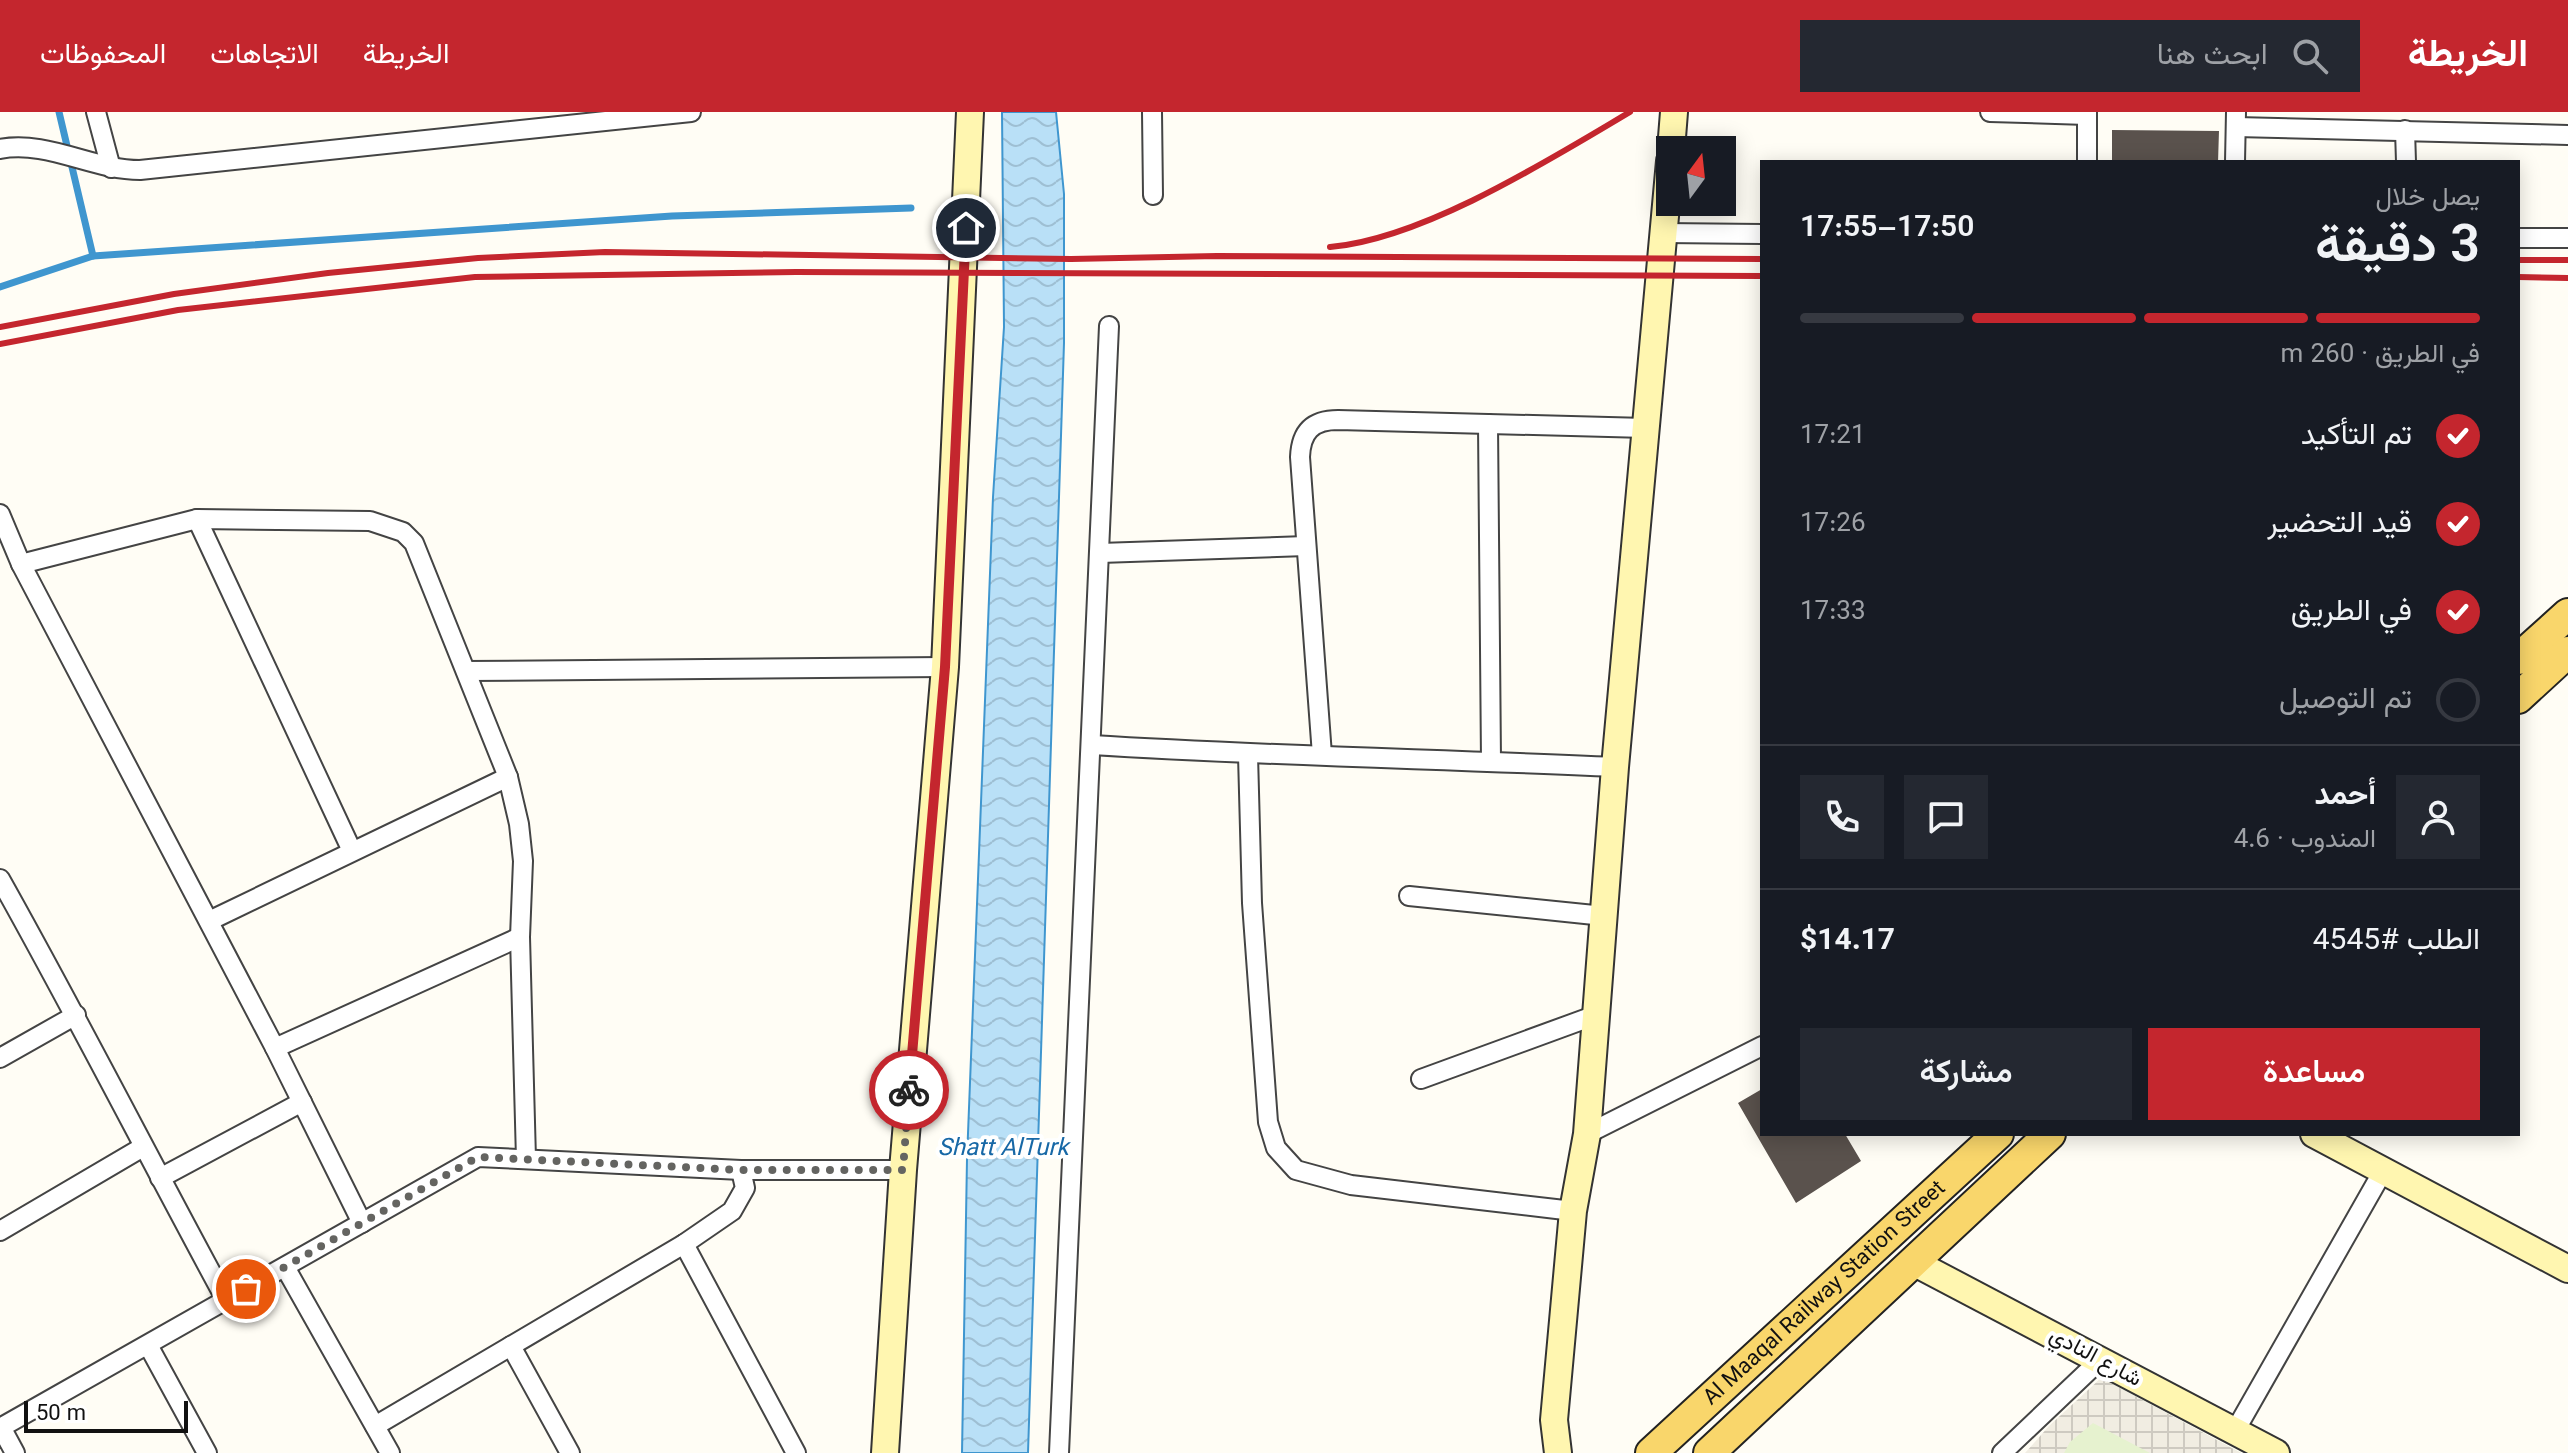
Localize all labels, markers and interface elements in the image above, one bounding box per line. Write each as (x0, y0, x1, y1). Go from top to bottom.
search box (1800, 20, 2360, 92)
text: الخريطة (2408, 27, 2528, 86)
text: ابحث هنا (2157, 33, 2268, 80)
text: المحفوظات (40, 34, 166, 78)
text: الاتجاهات (210, 34, 319, 78)
text: الخريطة (363, 34, 449, 78)
icon: search (2288, 34, 2332, 78)
north arrow (1656, 136, 1736, 216)
map controls (1656, 136, 1736, 216)
text: يصل خلال (2375, 178, 2480, 219)
pin (932, 194, 1000, 262)
text: 17:50–17:55 (1800, 205, 1974, 252)
icon: home (944, 206, 988, 250)
text: 3 دقيقة (2315, 208, 2480, 289)
text: في الطريق · 260 m (2281, 335, 2480, 376)
text: تم التأكيد (2301, 413, 2412, 460)
icon: check (2436, 414, 2480, 458)
text: 17:21 (1800, 416, 1866, 457)
text: قيد التحضير (2267, 501, 2412, 548)
icon: check (2436, 502, 2480, 546)
text: 17:26 (1800, 504, 1866, 545)
text: في الطريق (2291, 589, 2412, 636)
icon: check (2436, 590, 2480, 634)
text: 17:33 (1800, 592, 1866, 633)
text: تم التوصيل (2279, 677, 2412, 724)
text: أحمد (2314, 773, 2376, 820)
button: phone (1800, 775, 1884, 859)
button: chat (1904, 775, 1988, 859)
button: person (2396, 775, 2480, 859)
text: المندوب · 4.6 (2234, 820, 2376, 861)
text: $14.17 (1800, 918, 1895, 965)
text: الطلب #4545 (2313, 918, 2480, 965)
button: مشاركة (1800, 1028, 2132, 1120)
button: مساعدة (2148, 1028, 2480, 1120)
courier (869, 1050, 949, 1130)
icon: bike (887, 1068, 931, 1112)
water label: Shatt AlTurk (938, 1130, 1071, 1168)
street label: Al Maaqal Railway Station Street (1695, 1172, 1954, 1414)
pin (212, 1255, 280, 1323)
icon: bag (224, 1267, 268, 1311)
street label: شارع النادي (2042, 1319, 2148, 1397)
scale bar (24, 1397, 188, 1433)
text: 50 m (36, 1397, 86, 1432)

